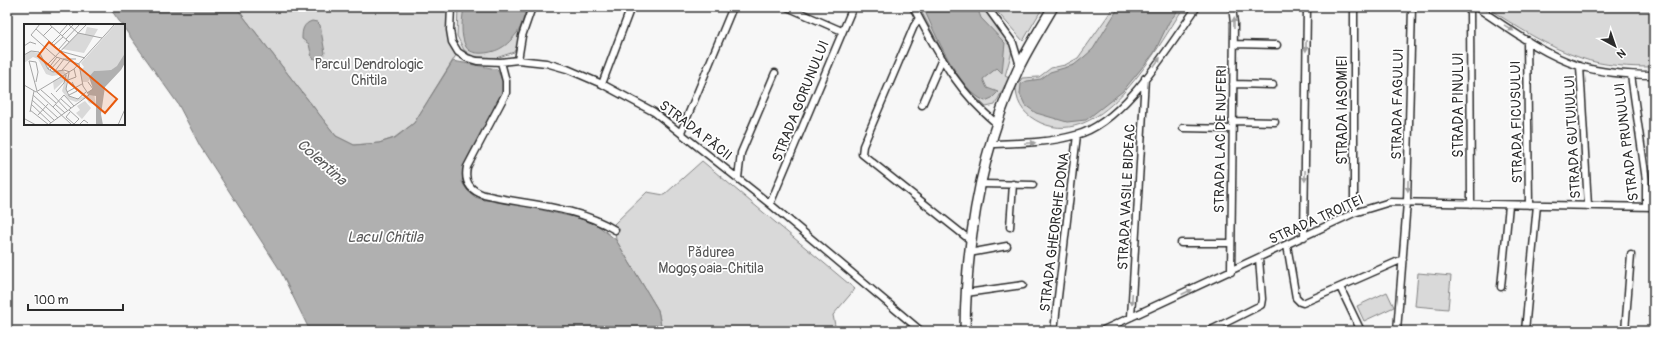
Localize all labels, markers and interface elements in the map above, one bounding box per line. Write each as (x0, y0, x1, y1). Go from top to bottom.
one-way arrow (1231, 16, 1237, 29)
inset map (24, 24, 125, 125)
one-way arrow (1503, 24, 1514, 32)
north arrow (1595, 26, 1635, 66)
street label: STRADA GORUNULUI (768, 38, 833, 164)
one-way arrow (1303, 40, 1309, 53)
text: N (1614, 46, 1628, 61)
street label: STRADA FAGULUI (1388, 48, 1407, 160)
street label: STRADA PINULUI (1450, 52, 1467, 158)
street label: STRADA IASOMIEI (1334, 55, 1351, 165)
park label: Parcul Dendrologic Chitila (314, 56, 424, 89)
one-way arrow (1153, 57, 1161, 67)
street label: STRADA FICUSULUI (1507, 60, 1526, 184)
street label: STRADA LAC DE NUFERI (1211, 65, 1230, 213)
street label: STRADA GUTUIULUI (1561, 75, 1584, 199)
street label: STRADA PRUNULUI (1611, 82, 1642, 202)
street label: STRADA PĂCII (656, 96, 736, 164)
street label: STRADA VASILE BIDEAC (1114, 123, 1139, 271)
water label: Colentina (293, 135, 351, 190)
one-way arrow (1024, 139, 1036, 146)
street label: STRADA GHEORGHE DONA (1036, 151, 1073, 313)
one-way arrow (1302, 170, 1308, 183)
one-way arrow (1404, 180, 1411, 192)
street label: STRADA TROIȚEI (1266, 191, 1367, 249)
water label: Lacul Chitila (347, 228, 424, 247)
park label: Pădurea Mogoșoaia-Chitila (658, 244, 764, 277)
scale bar (28, 286, 123, 312)
one-way arrow (1182, 288, 1194, 294)
text: 100 m (34, 293, 69, 308)
one-way arrow (1129, 293, 1135, 306)

